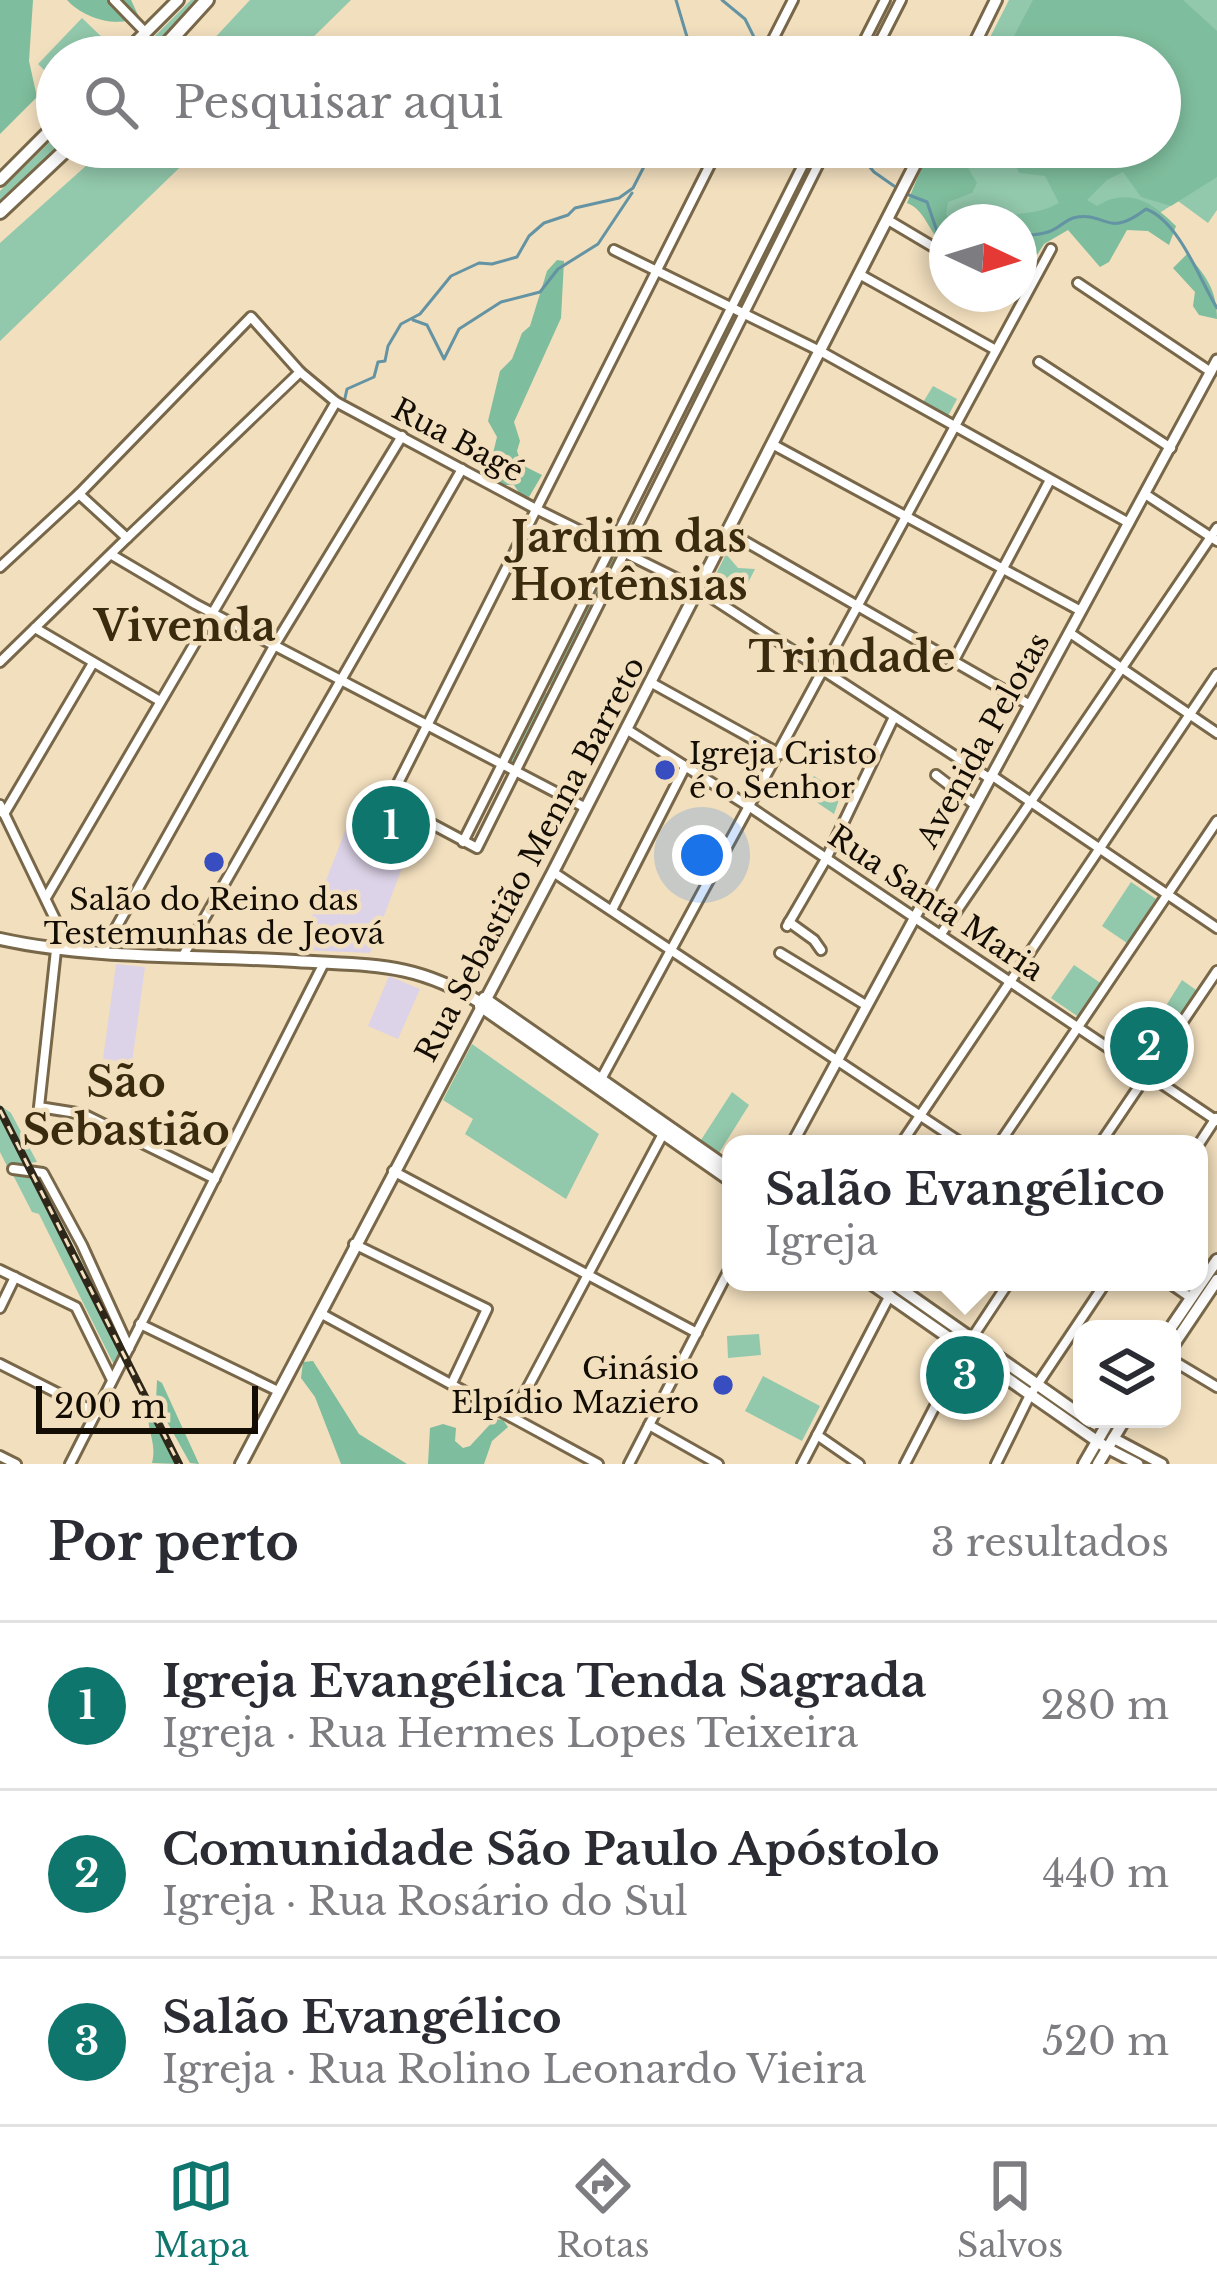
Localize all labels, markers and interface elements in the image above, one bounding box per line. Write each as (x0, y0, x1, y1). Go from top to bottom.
search box (36, 36, 1181, 168)
icon: search (78, 69, 144, 135)
text: Pesquisar aqui (174, 74, 503, 130)
north arrow (929, 204, 1037, 312)
street label: Rua Bagé (386, 390, 530, 490)
district label: Jardim das Hortênsias (503, 511, 747, 611)
district label: Vivenda (92, 600, 276, 652)
street label: Avenida Pelotas (908, 626, 1057, 855)
district label: Trindade (748, 631, 956, 683)
street label: Rua Sebastião Menna Barreto (407, 650, 653, 1068)
place label: Igreja Cristo é o Senhor (689, 735, 877, 806)
marker: Igreja Cristo é o Senhor (652, 757, 678, 783)
pin: 1 (352, 780, 430, 870)
street label: Rua Santa Maria (821, 817, 1051, 989)
your location (672, 825, 732, 885)
marker: Salão do Reino das Testemunhas de Jeová (201, 849, 227, 875)
place label: Salão do Reino das Testemunhas de Jeová (44, 881, 385, 952)
pin: 2 (1110, 1001, 1188, 1091)
district label: São Sebastião (22, 1056, 230, 1156)
popup (722, 1135, 1208, 1291)
text: Salão Evangélico (765, 1161, 1165, 1217)
text: Igreja (765, 1217, 878, 1266)
map controls (1073, 1320, 1181, 1428)
button: layers (1073, 1320, 1181, 1428)
pin: 3 (926, 1330, 1004, 1420)
place label: Ginásio Elpídio Maziero (451, 1350, 699, 1421)
marker: Ginásio Elpídio Maziero (710, 1372, 736, 1398)
scale bar (36, 1380, 258, 1433)
text: 200 m (54, 1386, 166, 1427)
text: Por perto (48, 1511, 299, 1574)
text: 3 resultados (931, 1518, 1169, 1567)
text: Igreja Evangélica Tenda Sagrada (162, 1653, 927, 1709)
text: 1 (78, 1681, 96, 1730)
text: 280 m (1040, 1681, 1169, 1730)
text: Igreja · Rua Hermes Lopes Teixeira (162, 1709, 858, 1758)
text: Comunidade São Paulo Apóstolo (162, 1821, 940, 1877)
text: 2 (74, 1849, 100, 1898)
text: 440 m (1042, 1849, 1169, 1898)
text: Igreja · Rua Rosário do Sul (162, 1877, 688, 1926)
text: Salão Evangélico (162, 1989, 562, 2045)
text: 3 (75, 2017, 99, 2066)
text: 520 m (1042, 2017, 1169, 2066)
text: Igreja · Rua Rolino Leonardo Vieira (162, 2045, 866, 2094)
tab: Mapa (154, 2153, 249, 2266)
tab: Rotas (556, 2153, 649, 2266)
tab: Salvos (957, 2153, 1063, 2266)

